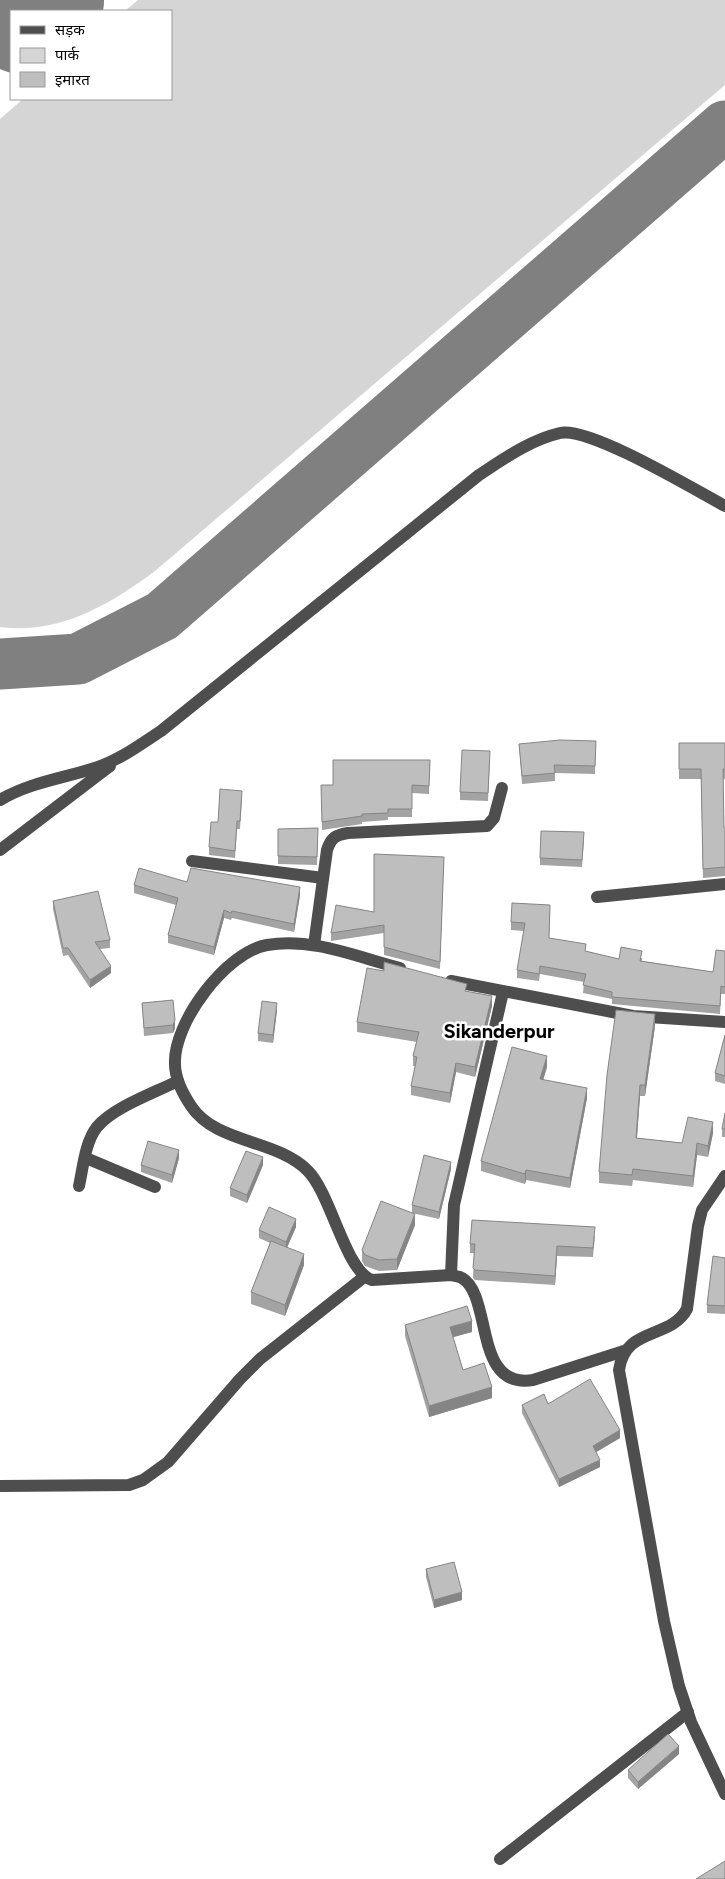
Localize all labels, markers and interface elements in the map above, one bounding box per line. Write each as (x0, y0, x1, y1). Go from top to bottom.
legend (10, 10, 172, 100)
text: सड़क (55, 21, 85, 39)
text: पार्क (55, 46, 79, 64)
text: इमारत (55, 71, 90, 89)
district label: Sikanderpur (443, 1019, 555, 1043)

